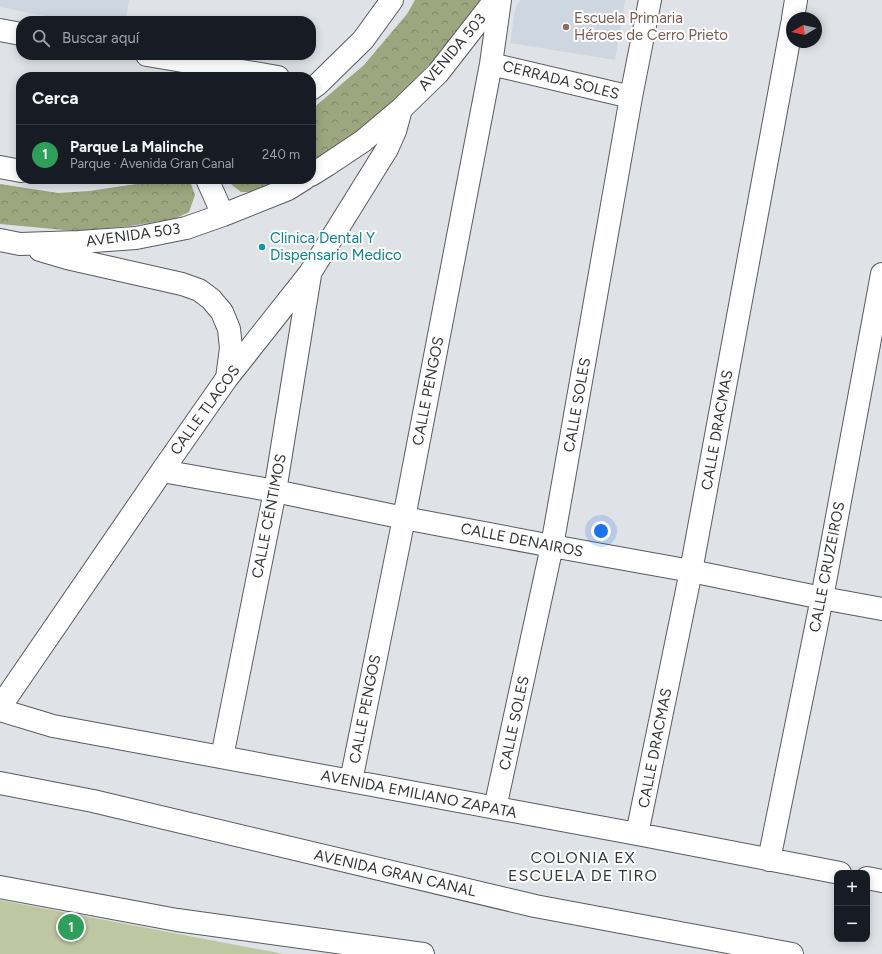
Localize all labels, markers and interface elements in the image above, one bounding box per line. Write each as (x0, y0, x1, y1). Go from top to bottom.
place label: Escuela Primaria Héroes de Cerro Prieto (574, 9, 728, 44)
street label: AVENIDA 503 (415, 10, 489, 94)
north arrow (786, 12, 822, 48)
search box (16, 16, 316, 60)
marker: Escuela Primaria Héroes de Cerro Prieto (561, 22, 571, 32)
icon: search (30, 27, 52, 49)
text: Buscar aquí (62, 29, 139, 47)
street label: CERRADA SOLES (501, 57, 621, 103)
text: Cerca (32, 88, 79, 108)
text: Parque La Malinche (70, 138, 204, 156)
text: 1 (42, 147, 48, 162)
text: 240 m (262, 147, 300, 162)
text: Parque · Avenida Gran Canal (70, 156, 234, 171)
street label: AVENIDA 503 (85, 219, 181, 251)
place label: Clinica Dental Y Dispensario Medico (270, 229, 402, 264)
marker: Clinica Dental Y Dispensario Medico (257, 242, 267, 252)
street label: CALLE PENGOS (409, 335, 447, 447)
street label: CALLE SOLES (560, 356, 594, 454)
street label: CALLE TLACOS (166, 362, 244, 458)
street label: CALLE DRACMAS (698, 369, 736, 491)
street label: CALLE CÉNTIMOS (248, 452, 290, 580)
street label: CALLE CRUZEIROS (805, 500, 849, 634)
street label: CALLE DENAIROS (459, 519, 585, 561)
your location (591, 521, 611, 541)
street label: CALLE PENGOS (346, 653, 384, 765)
street label: CALLE SOLES (495, 674, 533, 772)
street label: CALLE DRACMAS (635, 687, 675, 809)
street label: AVENIDA EMILIANO ZAPATA (320, 766, 518, 822)
street label: AVENIDA GRAN CANAL (312, 846, 478, 900)
district label: COLONIA EX ESCUELA DE TIRO (508, 848, 658, 885)
map controls (834, 870, 870, 942)
button: + (834, 870, 870, 906)
button: − (834, 906, 870, 942)
pin: 1 (58, 912, 84, 942)

